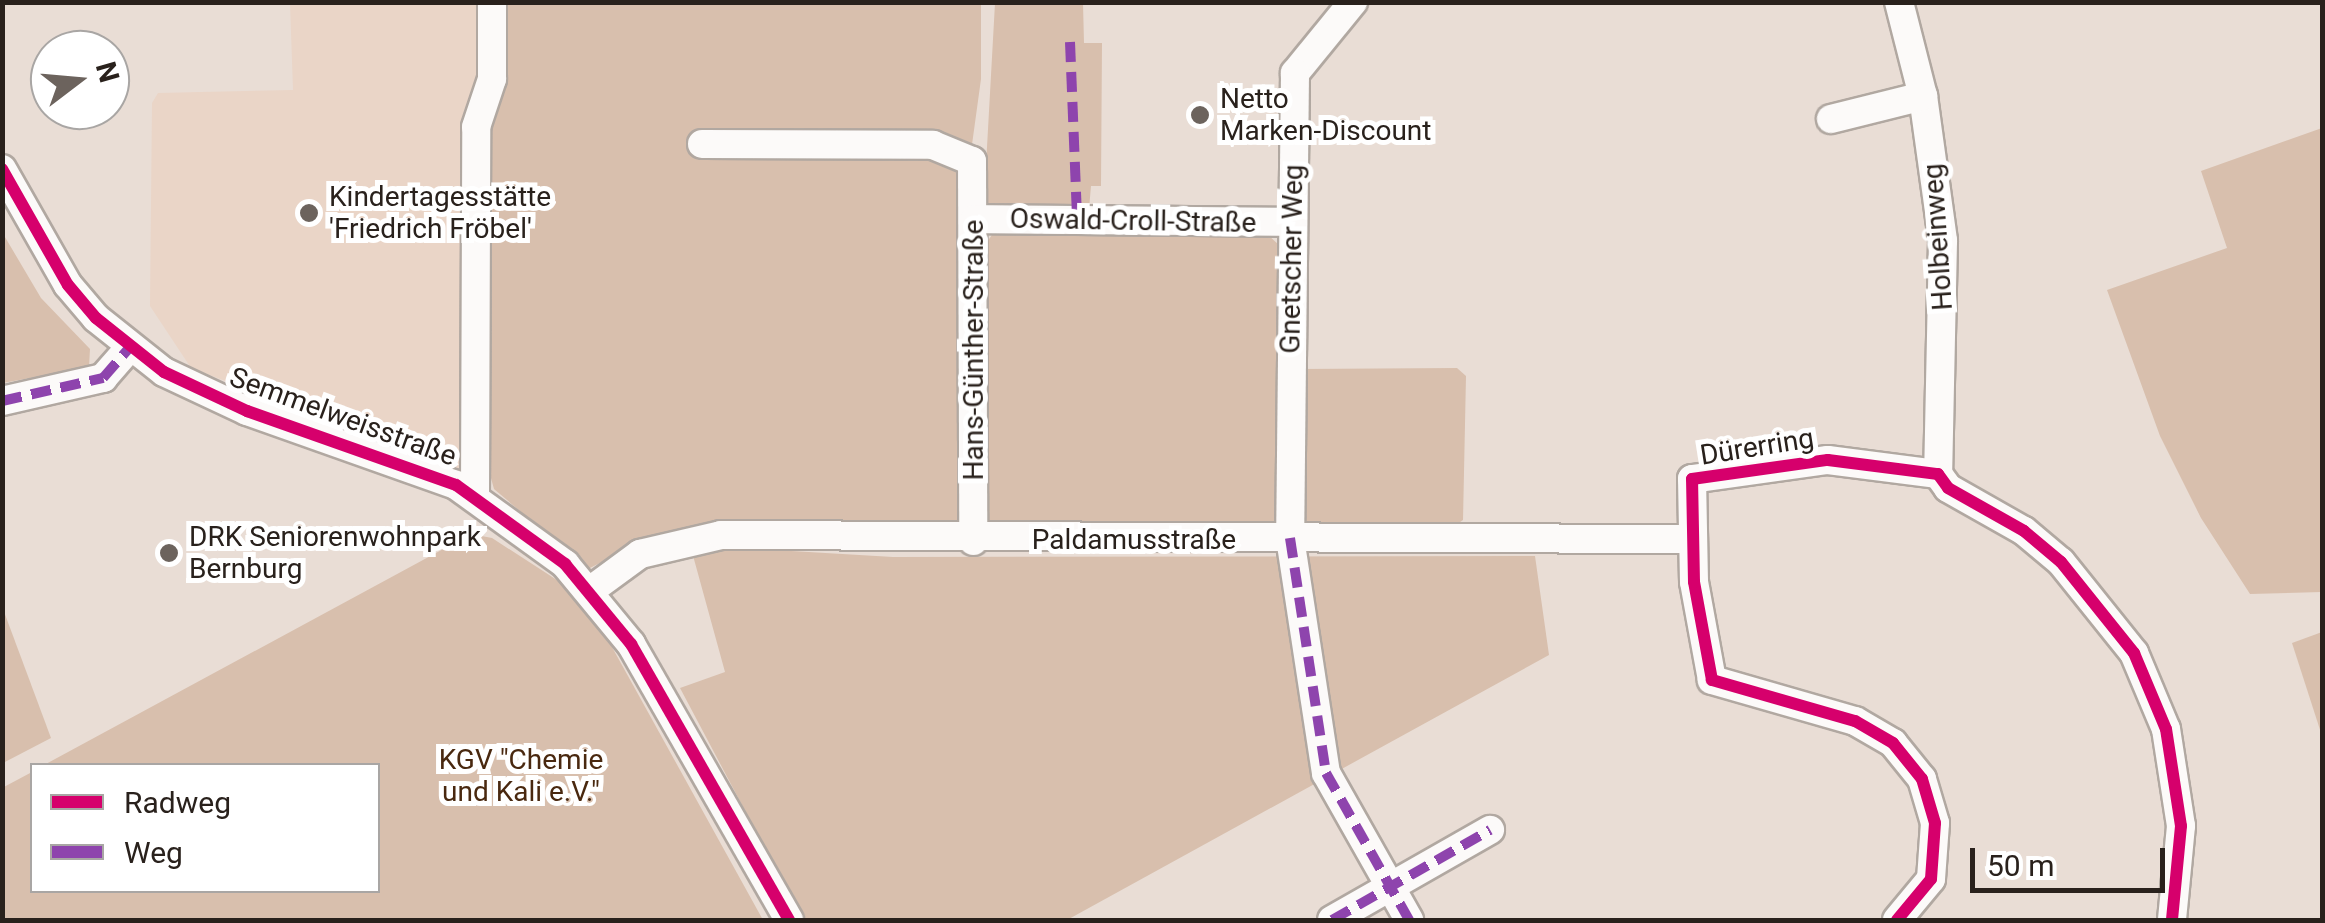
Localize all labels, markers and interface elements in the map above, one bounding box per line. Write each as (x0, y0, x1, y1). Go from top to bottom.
north arrow (30, 30, 130, 130)
text: N (89, 58, 126, 86)
place label: Netto Marken-Discount (1220, 82, 1431, 148)
marker: Netto Marken-Discount (1189, 104, 1211, 126)
street label: Holbeinweg (1916, 162, 1960, 312)
street label: Gnetscher Weg (1274, 164, 1310, 354)
place label: Kindertagesstätte 'Friedrich Fröbel' (329, 180, 551, 246)
marker: Kindertagesstätte 'Friedrich Fröbel' (298, 202, 320, 224)
street label: Oswald-Croll-Straße (1009, 202, 1257, 240)
street label: Hans-Günther-Straße (957, 220, 991, 480)
street label: Semmelweisstraße (225, 360, 461, 474)
street label: Dürerring (1698, 421, 1816, 473)
place label: DRK Seniorenwohnpark Bernburg (189, 520, 481, 586)
street label: Paldamusstraße (1032, 523, 1236, 557)
marker: DRK Seniorenwohnpark Bernburg (158, 542, 180, 564)
park label: KGV "Chemie und Kali e.V." (439, 743, 603, 809)
legend (30, 763, 380, 893)
text: Radweg (124, 785, 231, 820)
scale bar (1975, 828, 2170, 890)
text: Weg (124, 835, 183, 870)
text: 50 m (1987, 848, 2054, 883)

